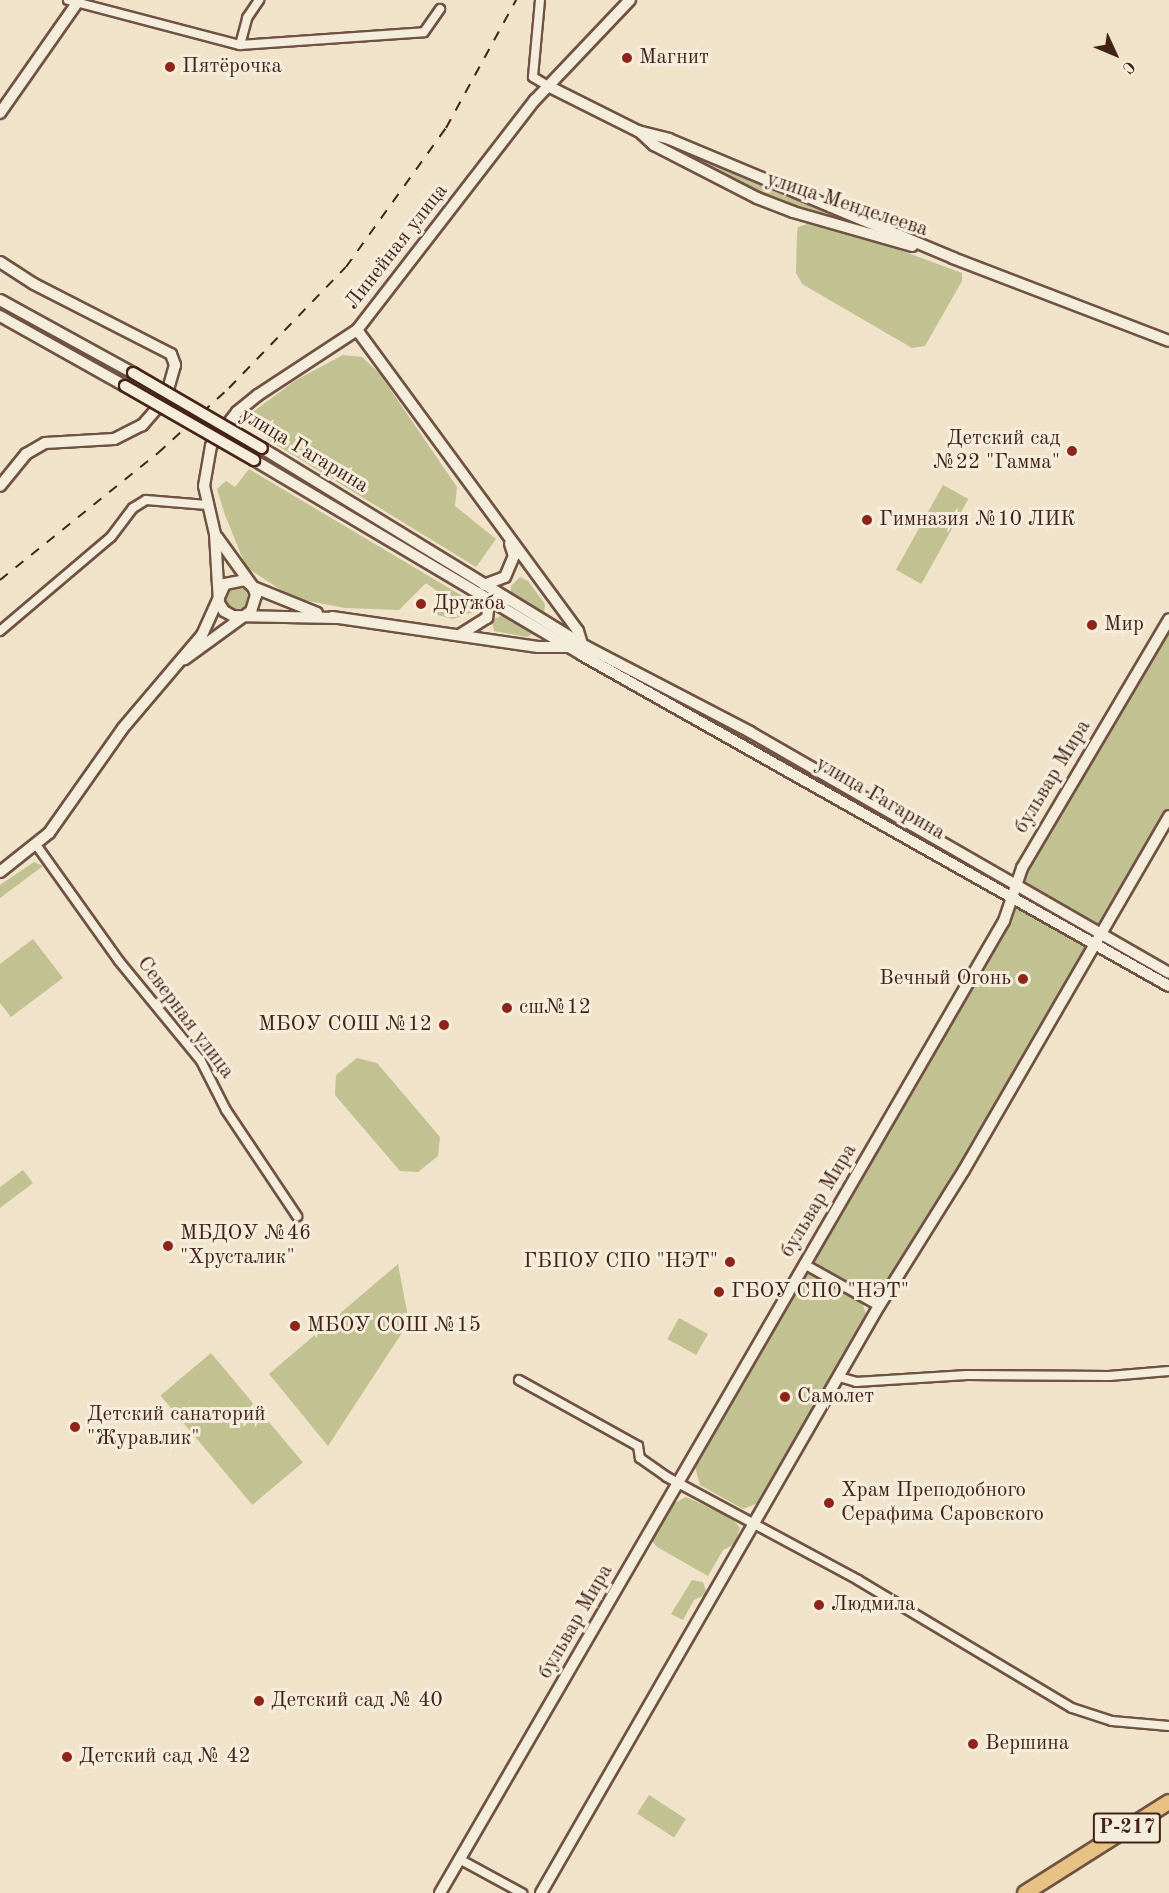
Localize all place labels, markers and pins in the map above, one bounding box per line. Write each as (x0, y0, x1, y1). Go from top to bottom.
place label: Магнит (639, 45, 709, 71)
marker: Магнит (620, 51, 634, 65)
place label: Пятёрочка (182, 54, 282, 80)
marker: Пятёрочка (163, 60, 177, 74)
place label: Детский сад №22 "Гамма" (933, 426, 1060, 476)
marker: Детский сад №22 "Гамма" (1065, 444, 1079, 458)
place label: Гимназия №10 ЛИК (879, 507, 1076, 533)
marker: Гимназия №10 ЛИК (860, 513, 874, 527)
place label: Дружба (433, 591, 505, 617)
marker: Дружба (414, 597, 428, 611)
place label: Мир (1104, 612, 1144, 638)
marker: Мир (1085, 618, 1099, 632)
place label: Вечный Огонь (879, 966, 1011, 992)
marker: Вечный Огонь (1016, 972, 1030, 986)
place label: сш№12 (519, 995, 591, 1021)
marker: сш№12 (500, 1001, 514, 1015)
place label: МБОУ СОШ №12 (258, 1012, 432, 1038)
marker: МБОУ СОШ №12 (437, 1018, 451, 1032)
place label: МБДОУ №46 "Хрусталик" (180, 1221, 311, 1271)
marker: МБДОУ №46 "Хрусталик" (161, 1239, 175, 1253)
place label: ГБПОУ СПО "НЭТ" (523, 1249, 718, 1275)
marker: ГБПОУ СПО "НЭТ" (723, 1255, 737, 1269)
place label: ГБОУ СПО "НЭТ" (731, 1279, 909, 1305)
marker: ГБОУ СПО "НЭТ" (712, 1285, 726, 1299)
place label: МБОУ СОШ №15 (307, 1313, 481, 1339)
marker: МБОУ СОШ №15 (288, 1319, 302, 1333)
place label: Самолет (797, 1384, 874, 1410)
marker: Самолет (778, 1390, 792, 1404)
place label: Детский санаторий "Журавлик" (87, 1402, 265, 1452)
marker: Детский санаторий "Журавлик" (68, 1420, 82, 1434)
place label: Храм Преподобного Серафима Саровского (841, 1478, 1044, 1528)
marker: Храм Преподобного Серафима Саровского (822, 1496, 836, 1510)
place label: Людмила (831, 1592, 915, 1618)
marker: Людмила (812, 1598, 826, 1612)
place label: Детский сад № 40 (271, 1688, 443, 1714)
marker: Детский сад № 40 (252, 1694, 266, 1708)
place label: Вершина (985, 1731, 1069, 1757)
marker: Вершина (966, 1737, 980, 1751)
place label: Детский сад № 42 (79, 1744, 251, 1770)
marker: Детский сад № 42 (60, 1750, 74, 1764)

